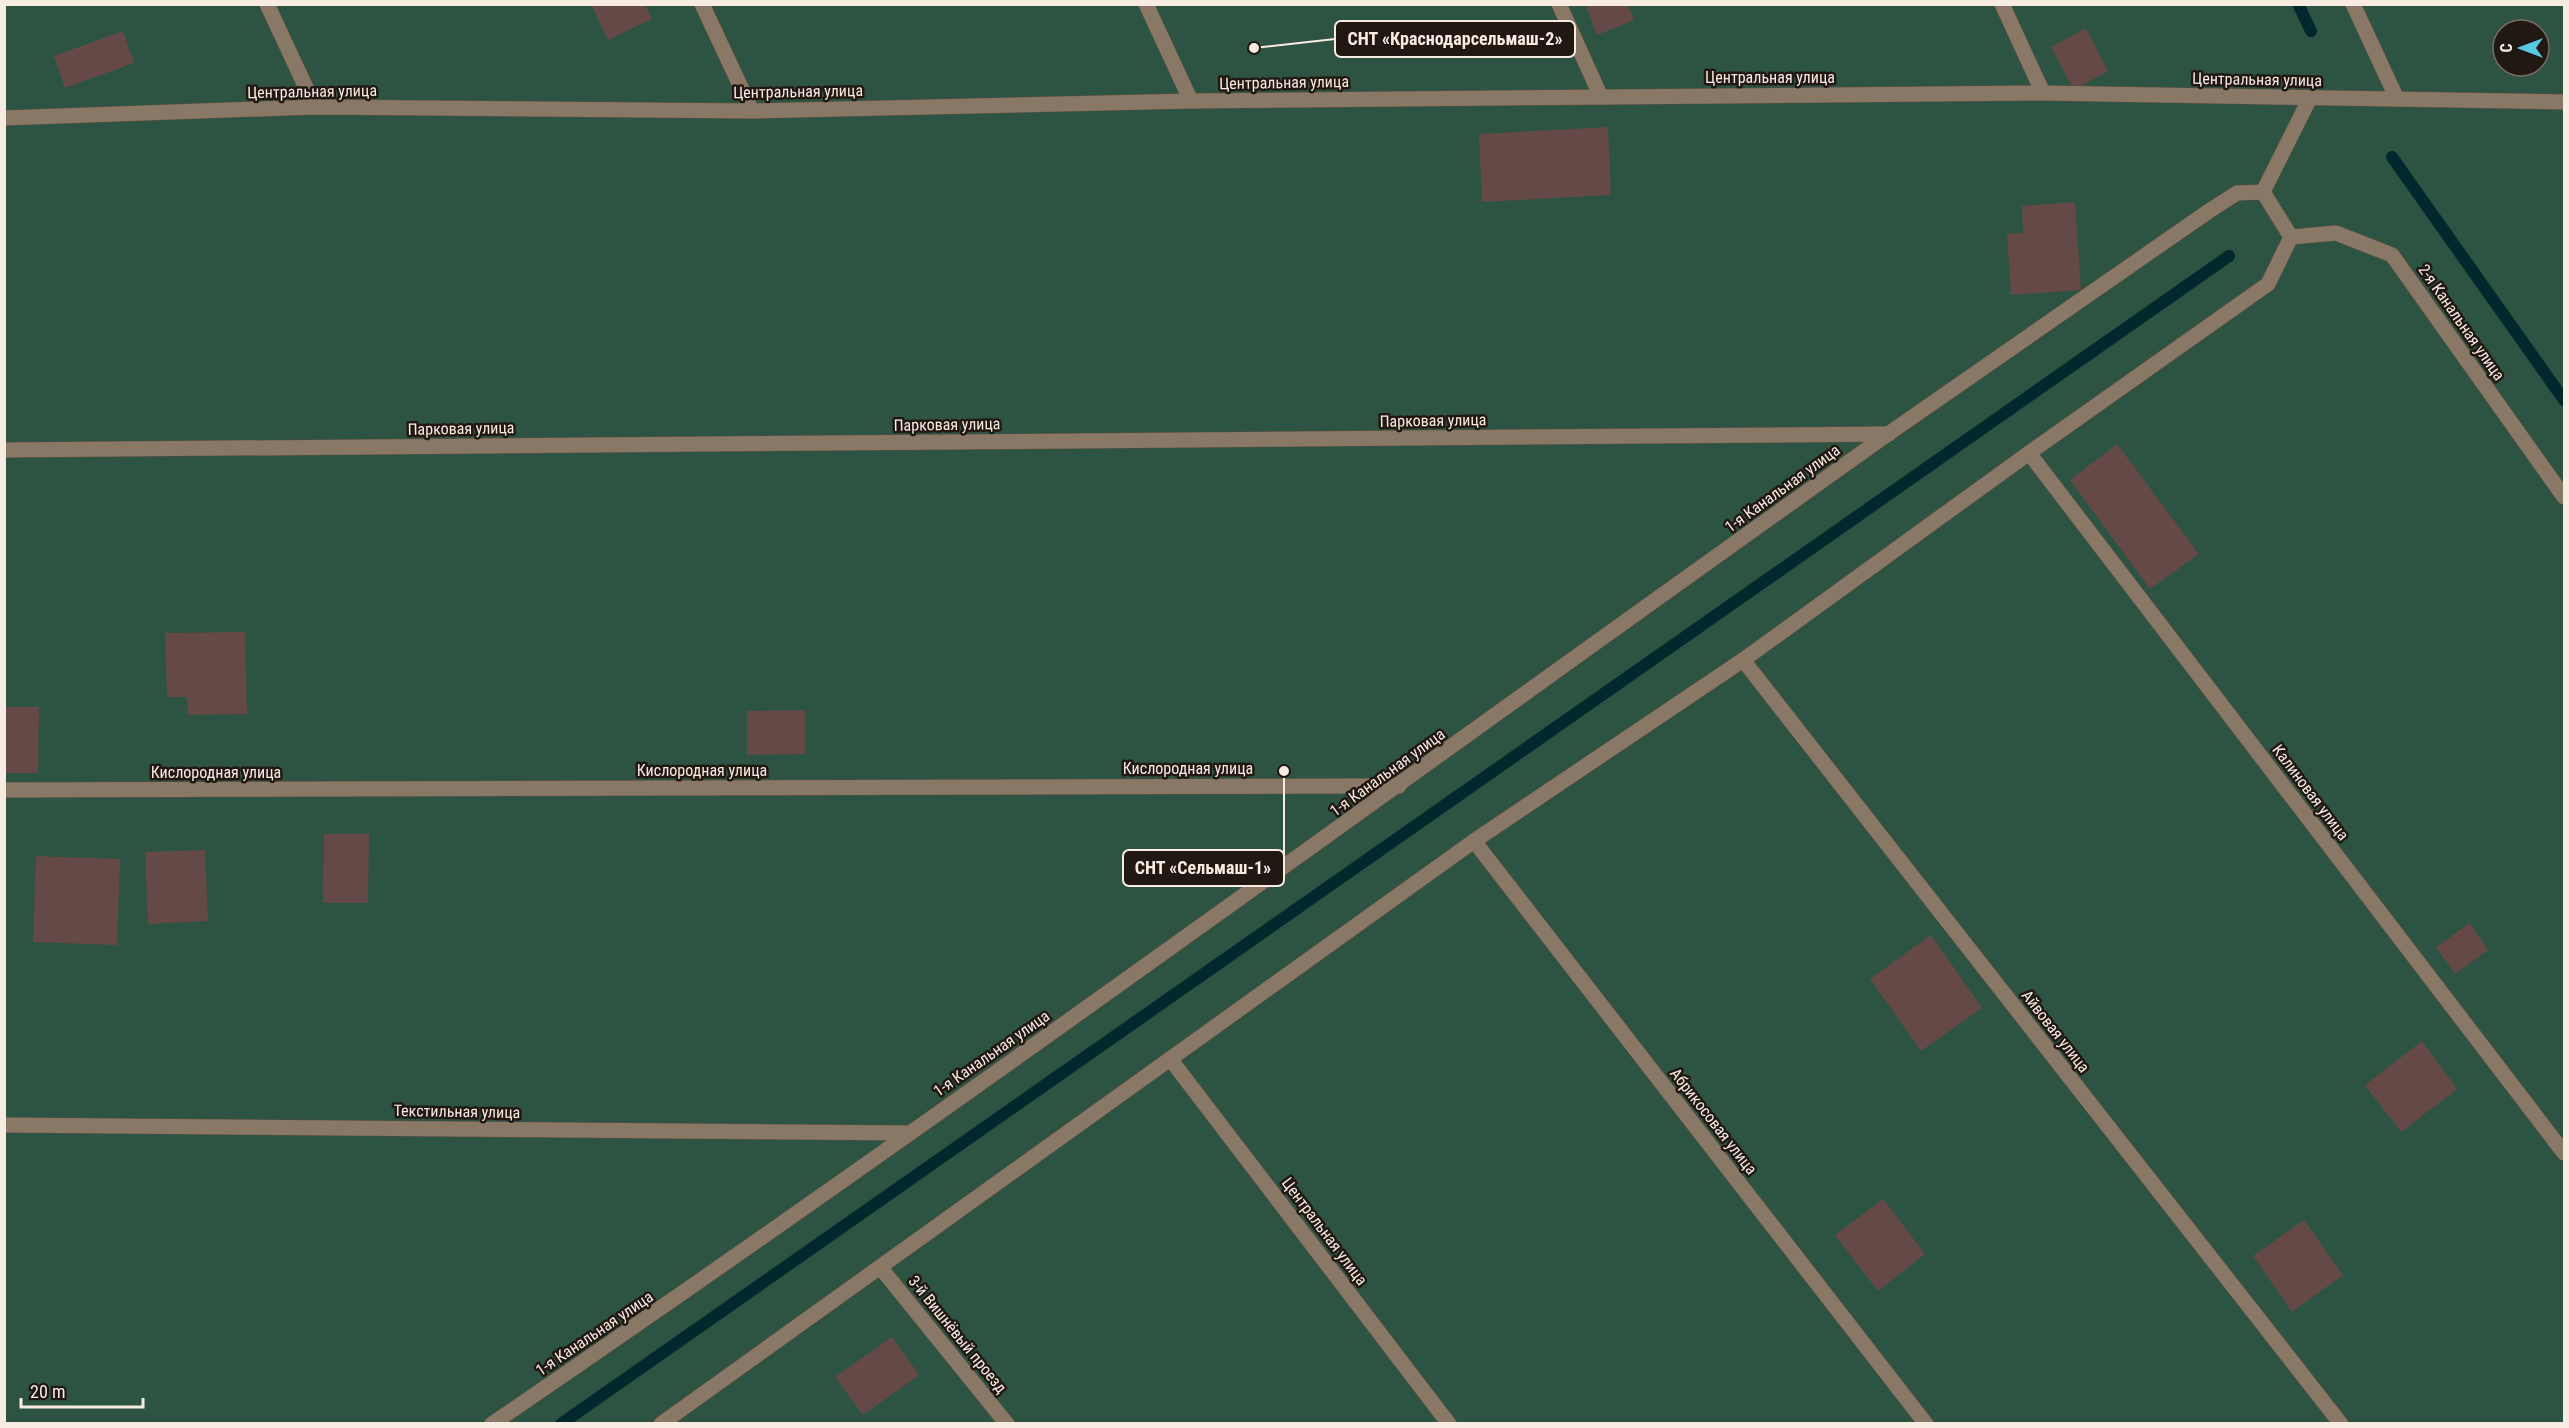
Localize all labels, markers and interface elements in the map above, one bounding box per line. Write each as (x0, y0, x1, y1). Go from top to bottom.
north arrow (2491, 18, 2551, 78)
callout: СНТ «Краснодарсельмаш-2» (1335, 21, 1575, 57)
text: СНТ «Краснодарсельмаш-2» (1347, 28, 1563, 49)
text: С (2497, 43, 2516, 53)
street label: Центральная улица (1705, 68, 1835, 87)
street label: Центральная улица (2192, 69, 2322, 90)
street label: Центральная улица (1219, 72, 1349, 93)
street label: Центральная улица (247, 81, 377, 102)
street label: Центральная улица (733, 81, 863, 102)
street label: 2-я Канальная улица (2414, 261, 2509, 384)
street label: Парковая улица (1379, 410, 1487, 431)
street label: Парковая улица (893, 414, 1001, 435)
street label: Парковая улица (407, 418, 515, 439)
street label: 1-я Канальная улица (1721, 440, 1843, 536)
street label: 1-я Канальная улица (1326, 724, 1448, 820)
street label: Калиновая улица (2268, 741, 2353, 844)
street label: Кислородная улица (1123, 759, 1253, 778)
street label: Кислородная улица (637, 761, 767, 780)
street label: Кислородная улица (151, 763, 281, 782)
callout: СНТ «Сельмаш-1» (1123, 850, 1284, 886)
text: СНТ «Сельмаш-1» (1135, 857, 1271, 878)
street label: Айвовая улица (2018, 986, 2094, 1076)
street label: 1-я Канальная улица (930, 1006, 1053, 1101)
street label: Абрикосовая улица (1666, 1064, 1761, 1178)
street label: Текстильная улица (393, 1101, 520, 1122)
street label: Центральная улица (1278, 1174, 1371, 1289)
street label: 3-й Вишнёвый проезд (904, 1272, 1011, 1397)
street label: 1-я Канальная улица (532, 1287, 657, 1380)
scale bar (21, 1371, 142, 1409)
text: 20 m (30, 1381, 65, 1402)

